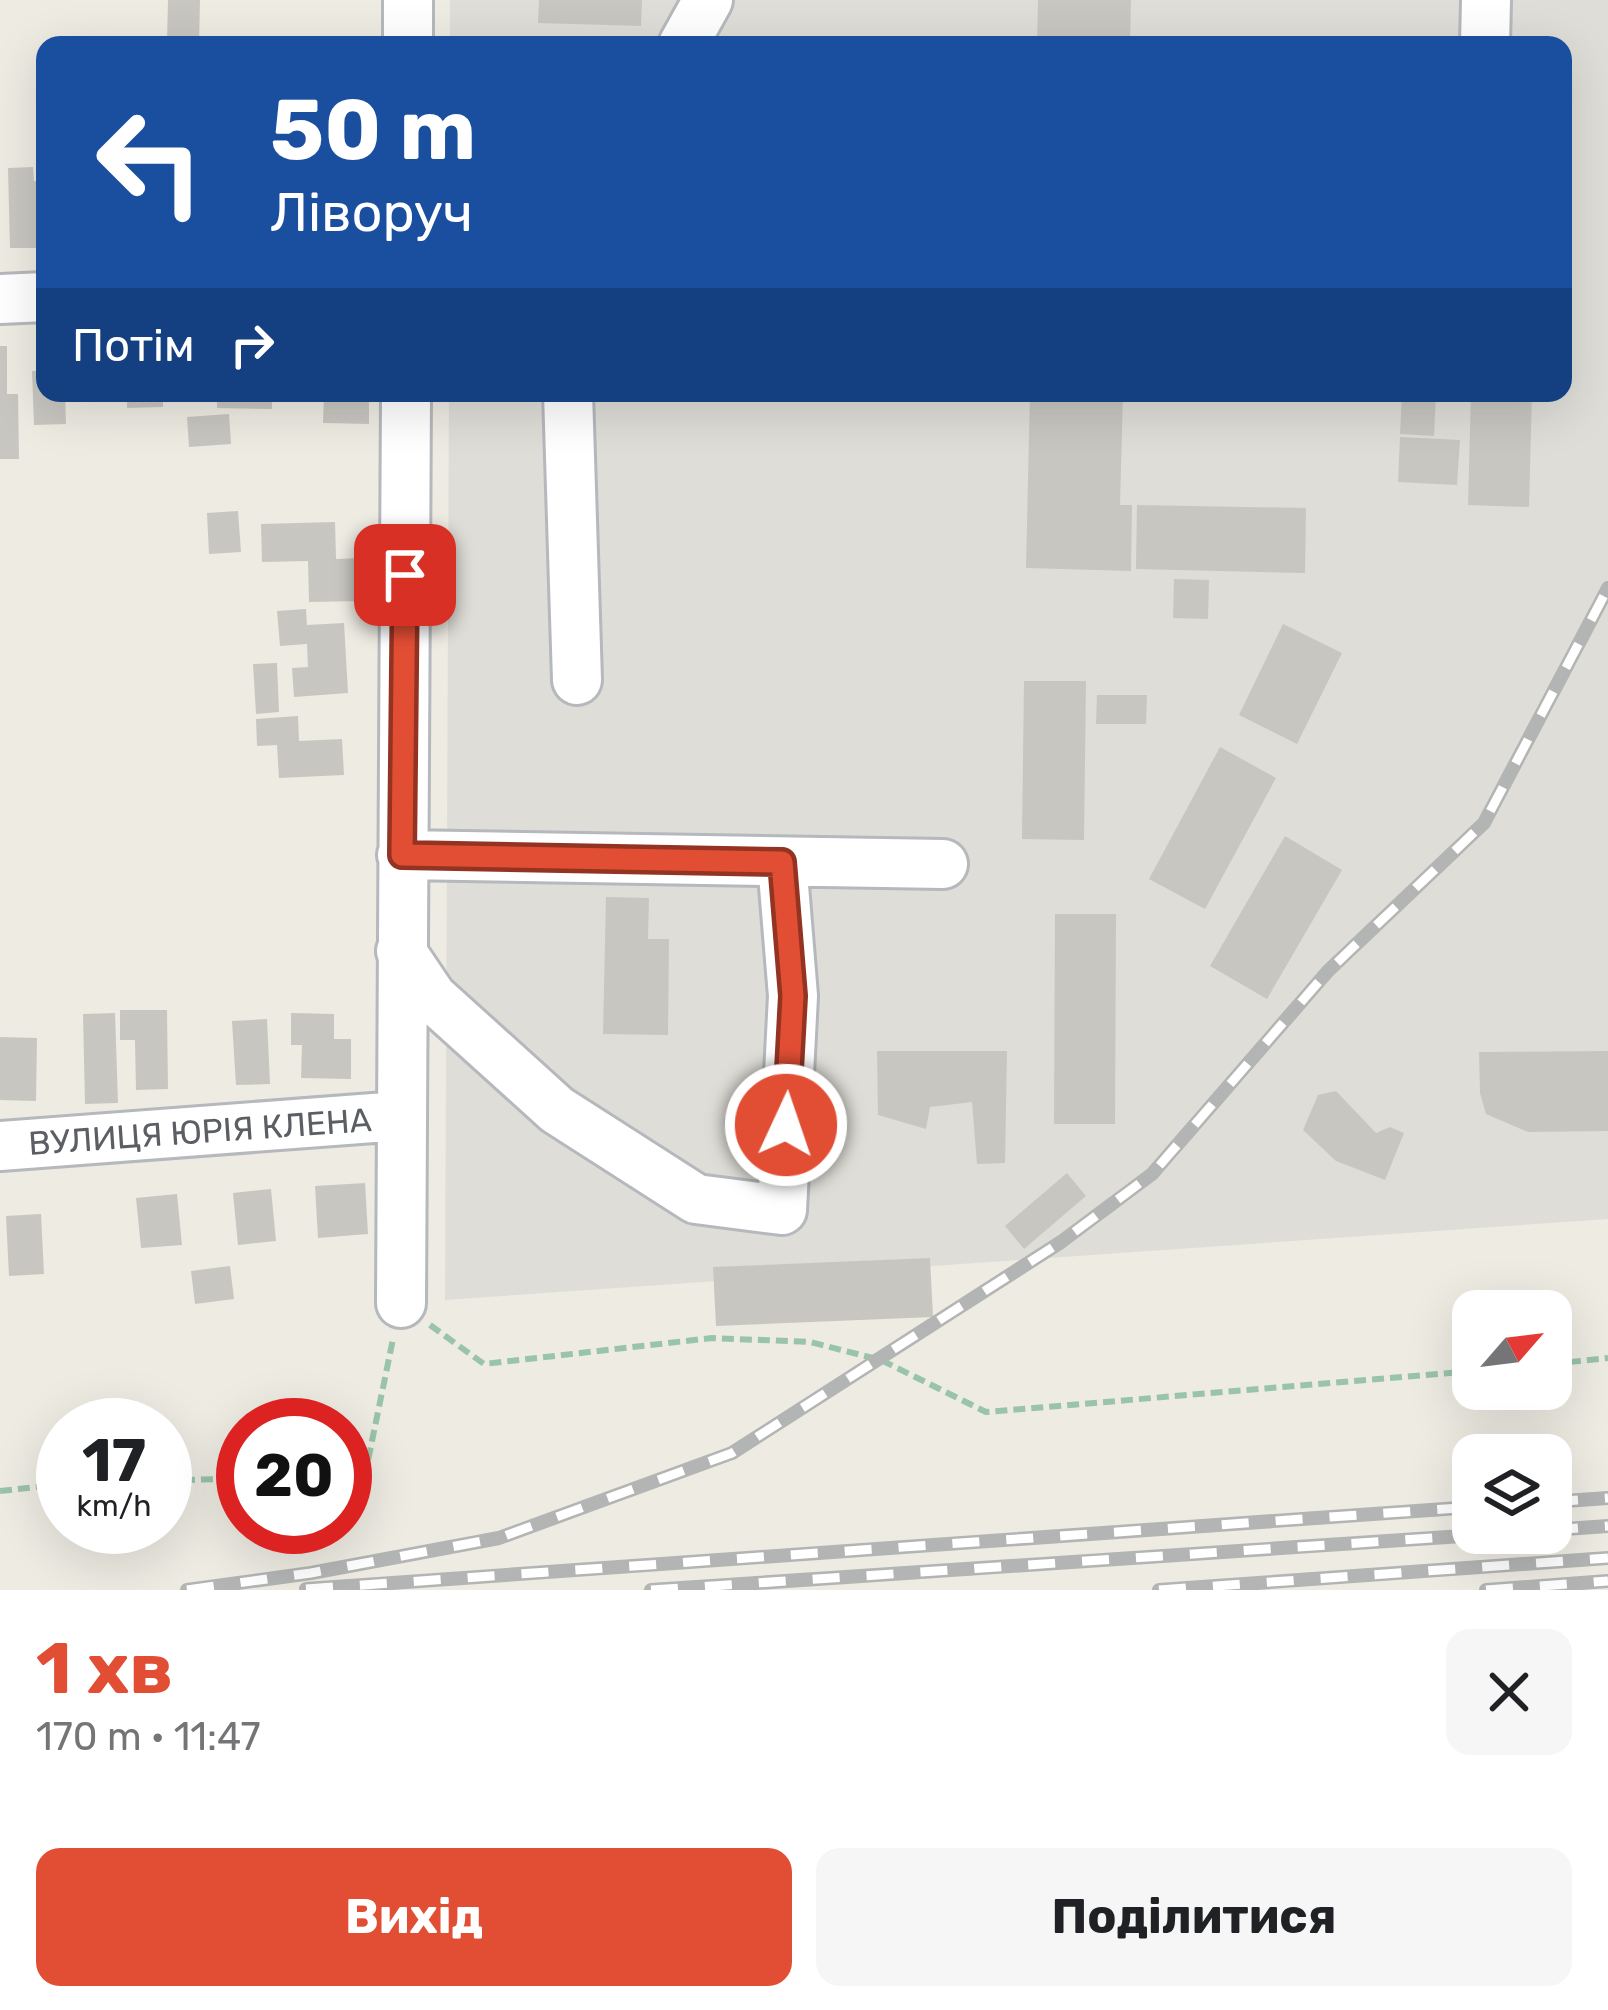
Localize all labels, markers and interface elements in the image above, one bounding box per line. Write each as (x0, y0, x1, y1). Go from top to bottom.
text: 50 m (270, 80, 476, 180)
icon: left (72, 84, 228, 240)
text: Ліворуч (270, 181, 473, 245)
icon: right (219, 312, 285, 378)
text: Потім (72, 319, 195, 372)
pin (354, 524, 456, 626)
icon: arrive (372, 542, 438, 608)
position arrow (723, 1062, 849, 1188)
street label: ВУЛИЦЯ ЮРІЯ КЛЕНА (27, 1100, 373, 1163)
north arrow (1452, 1290, 1572, 1410)
map controls (1452, 1290, 1572, 1554)
speed limit sign: 20 (216, 1398, 372, 1554)
text: 17 (82, 1425, 146, 1496)
button: layers (1452, 1434, 1572, 1554)
text: km/h (77, 1488, 151, 1524)
text: 1 хв (36, 1626, 173, 1711)
button: close (1446, 1629, 1572, 1755)
text: 170 m · 11:47 (36, 1714, 261, 1760)
button: Вихід (36, 1848, 792, 1986)
button: Поділитися (816, 1848, 1572, 1986)

